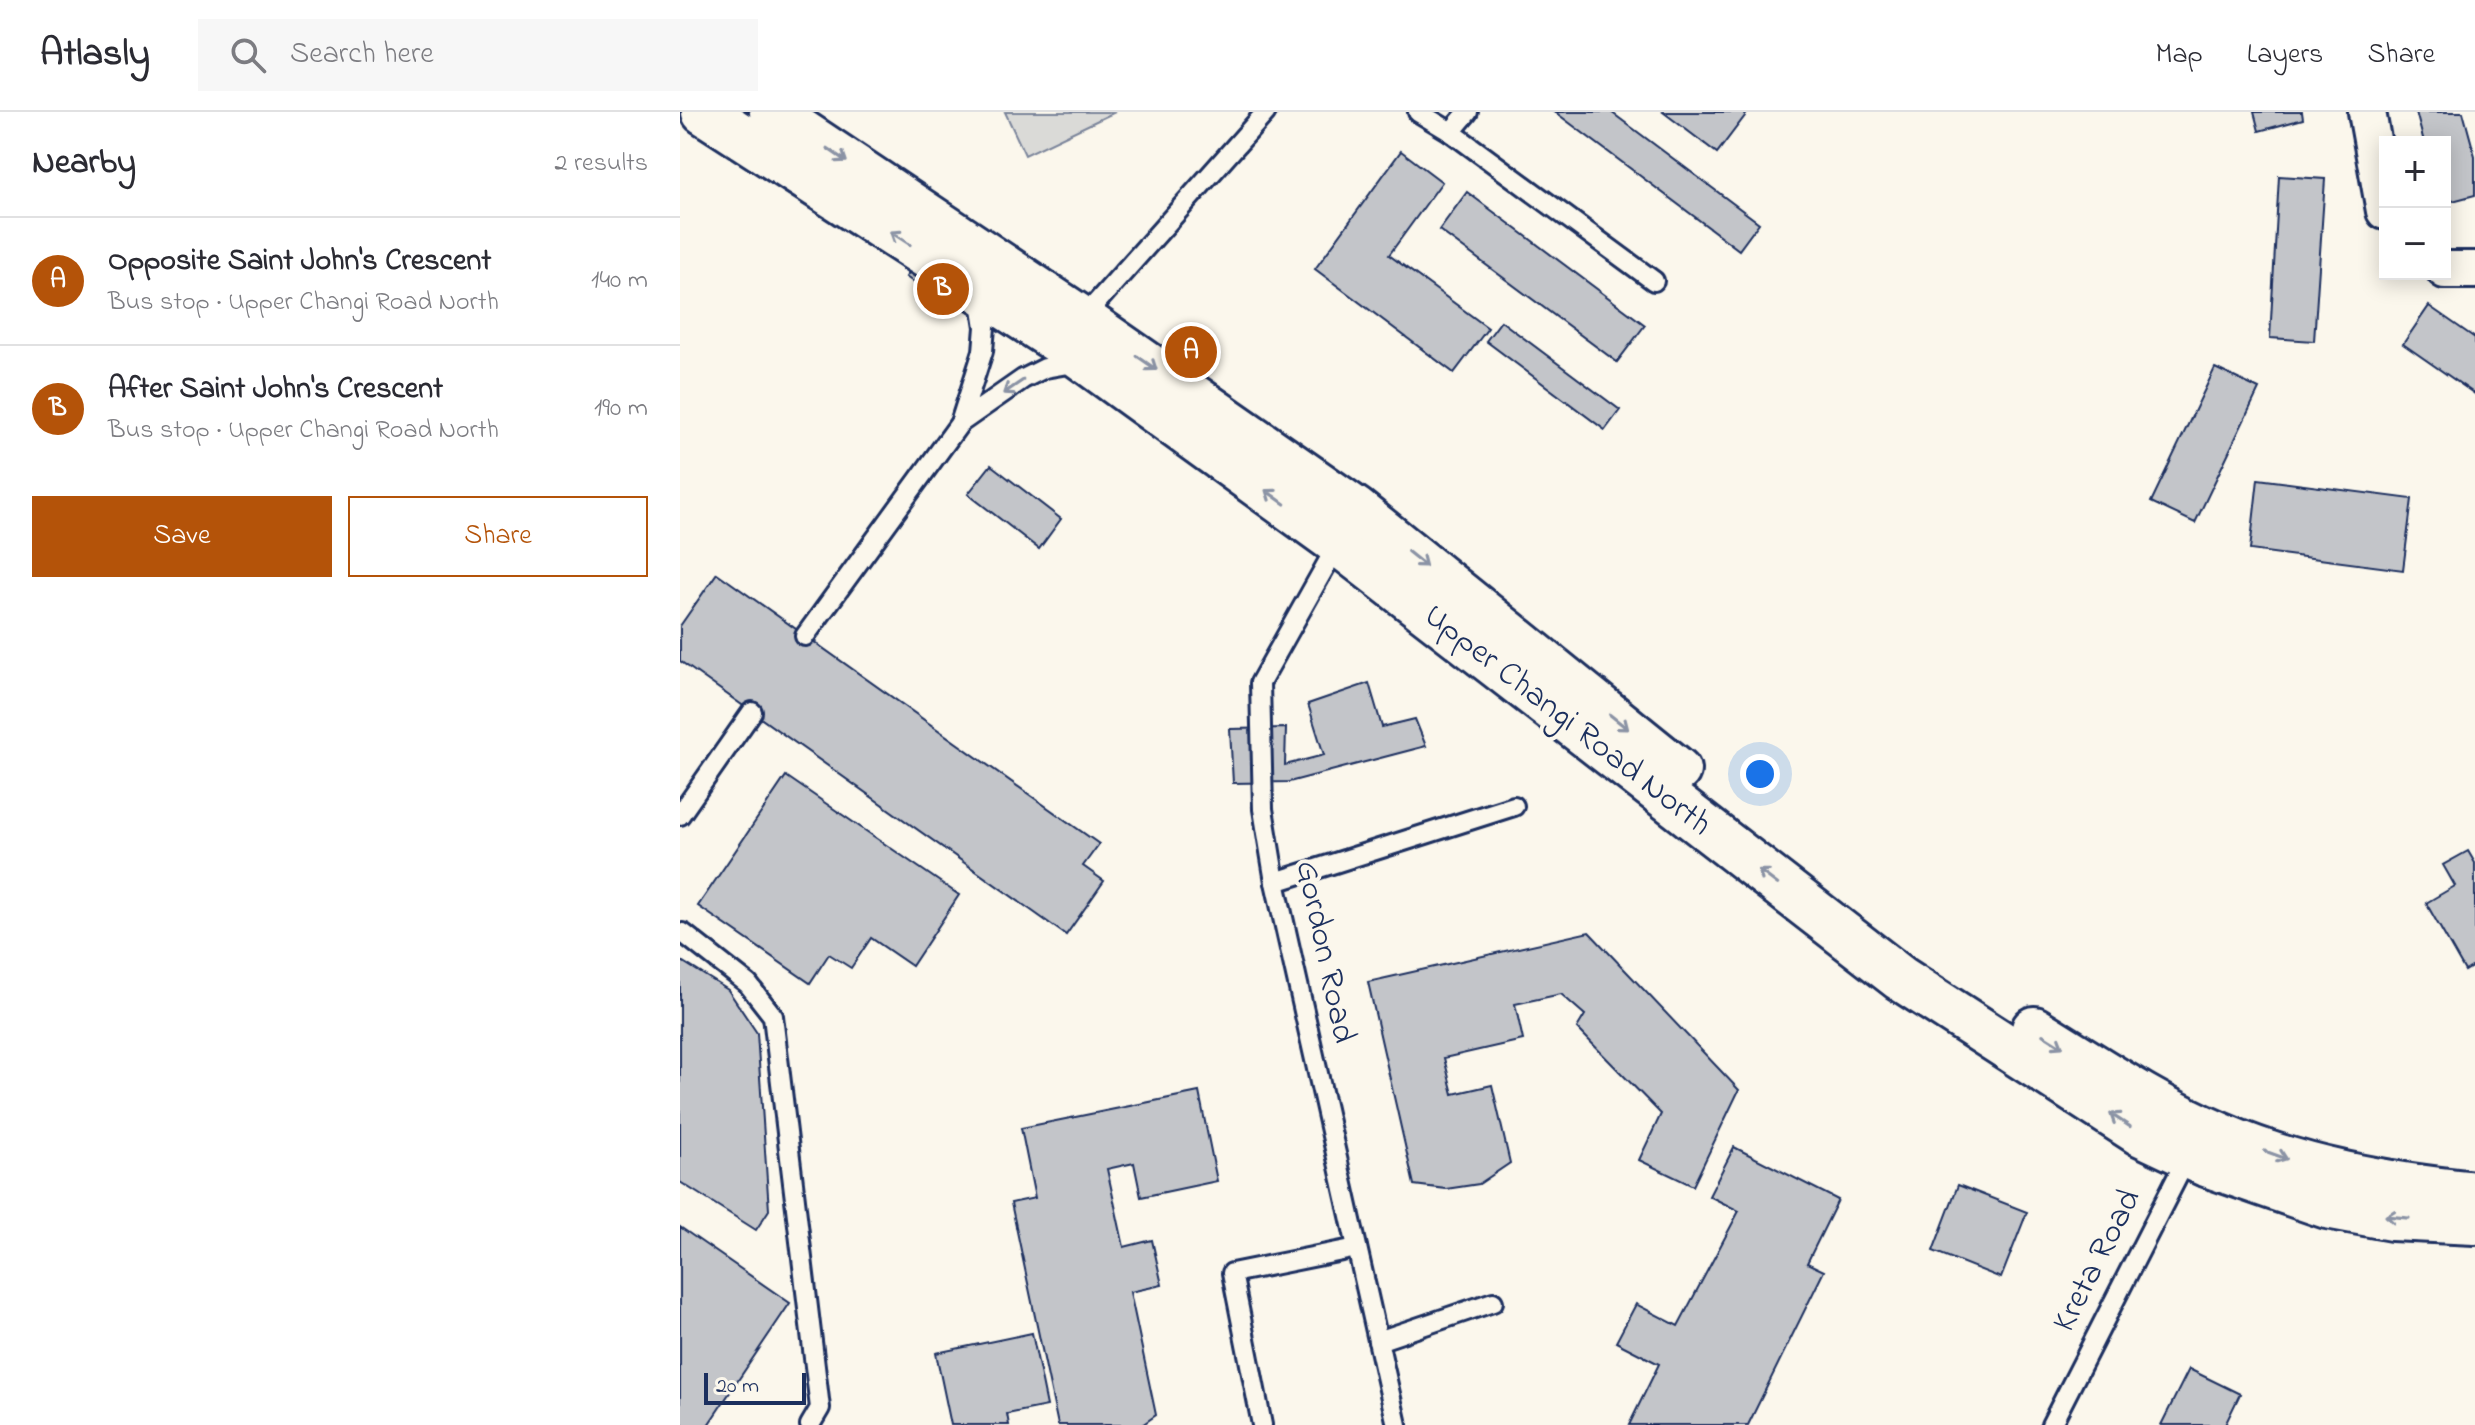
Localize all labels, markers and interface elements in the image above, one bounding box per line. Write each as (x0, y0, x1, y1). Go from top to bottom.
search box (198, 19, 758, 91)
text: Atlasly (40, 27, 150, 83)
icon: search (226, 33, 270, 77)
text: Search here (290, 33, 434, 77)
text: Map (2155, 35, 2203, 76)
text: Layers (2247, 35, 2323, 76)
text: Share (2367, 35, 2435, 76)
map controls (2379, 136, 2451, 280)
button: + (2379, 136, 2451, 208)
text: Nearby (32, 139, 136, 189)
text: 2 results (555, 145, 648, 183)
one-way arrow (825, 147, 847, 164)
button: − (2379, 208, 2451, 280)
one-way arrow (889, 230, 911, 247)
text: Opposite Saint John's Crescent (108, 240, 491, 284)
pin: B (917, 259, 969, 319)
text: A (50, 262, 66, 300)
text: 140 m (591, 262, 648, 300)
text: Bus stop · Upper Changi Road North (108, 284, 499, 322)
pin: A (1165, 322, 1217, 382)
one-way arrow (1135, 355, 1157, 371)
text: After Saint John's Crescent (108, 368, 443, 412)
one-way arrow (1002, 378, 1024, 395)
text: B (49, 390, 67, 428)
text: 190 m (594, 390, 648, 428)
text: Bus stop · Upper Changi Road North (108, 412, 499, 450)
one-way arrow (1265, 489, 1286, 506)
button: Save (32, 496, 332, 577)
button: Share (348, 496, 648, 577)
one-way arrow (1406, 550, 1426, 568)
street label: Upper Changi Road North (1412, 592, 1722, 850)
one-way arrow (1608, 713, 1629, 731)
your location (1740, 754, 1780, 794)
street label: Gordon Road (1280, 856, 1368, 1048)
one-way arrow (1758, 868, 1779, 885)
one-way arrow (2041, 1034, 2064, 1050)
one-way arrow (2109, 1111, 2131, 1128)
one-way arrow (2263, 1149, 2288, 1164)
street label: Kreta Road (2041, 1181, 2155, 1341)
one-way arrow (2384, 1210, 2411, 1225)
scale bar (704, 1369, 806, 1405)
text: 20 m (716, 1371, 759, 1403)

